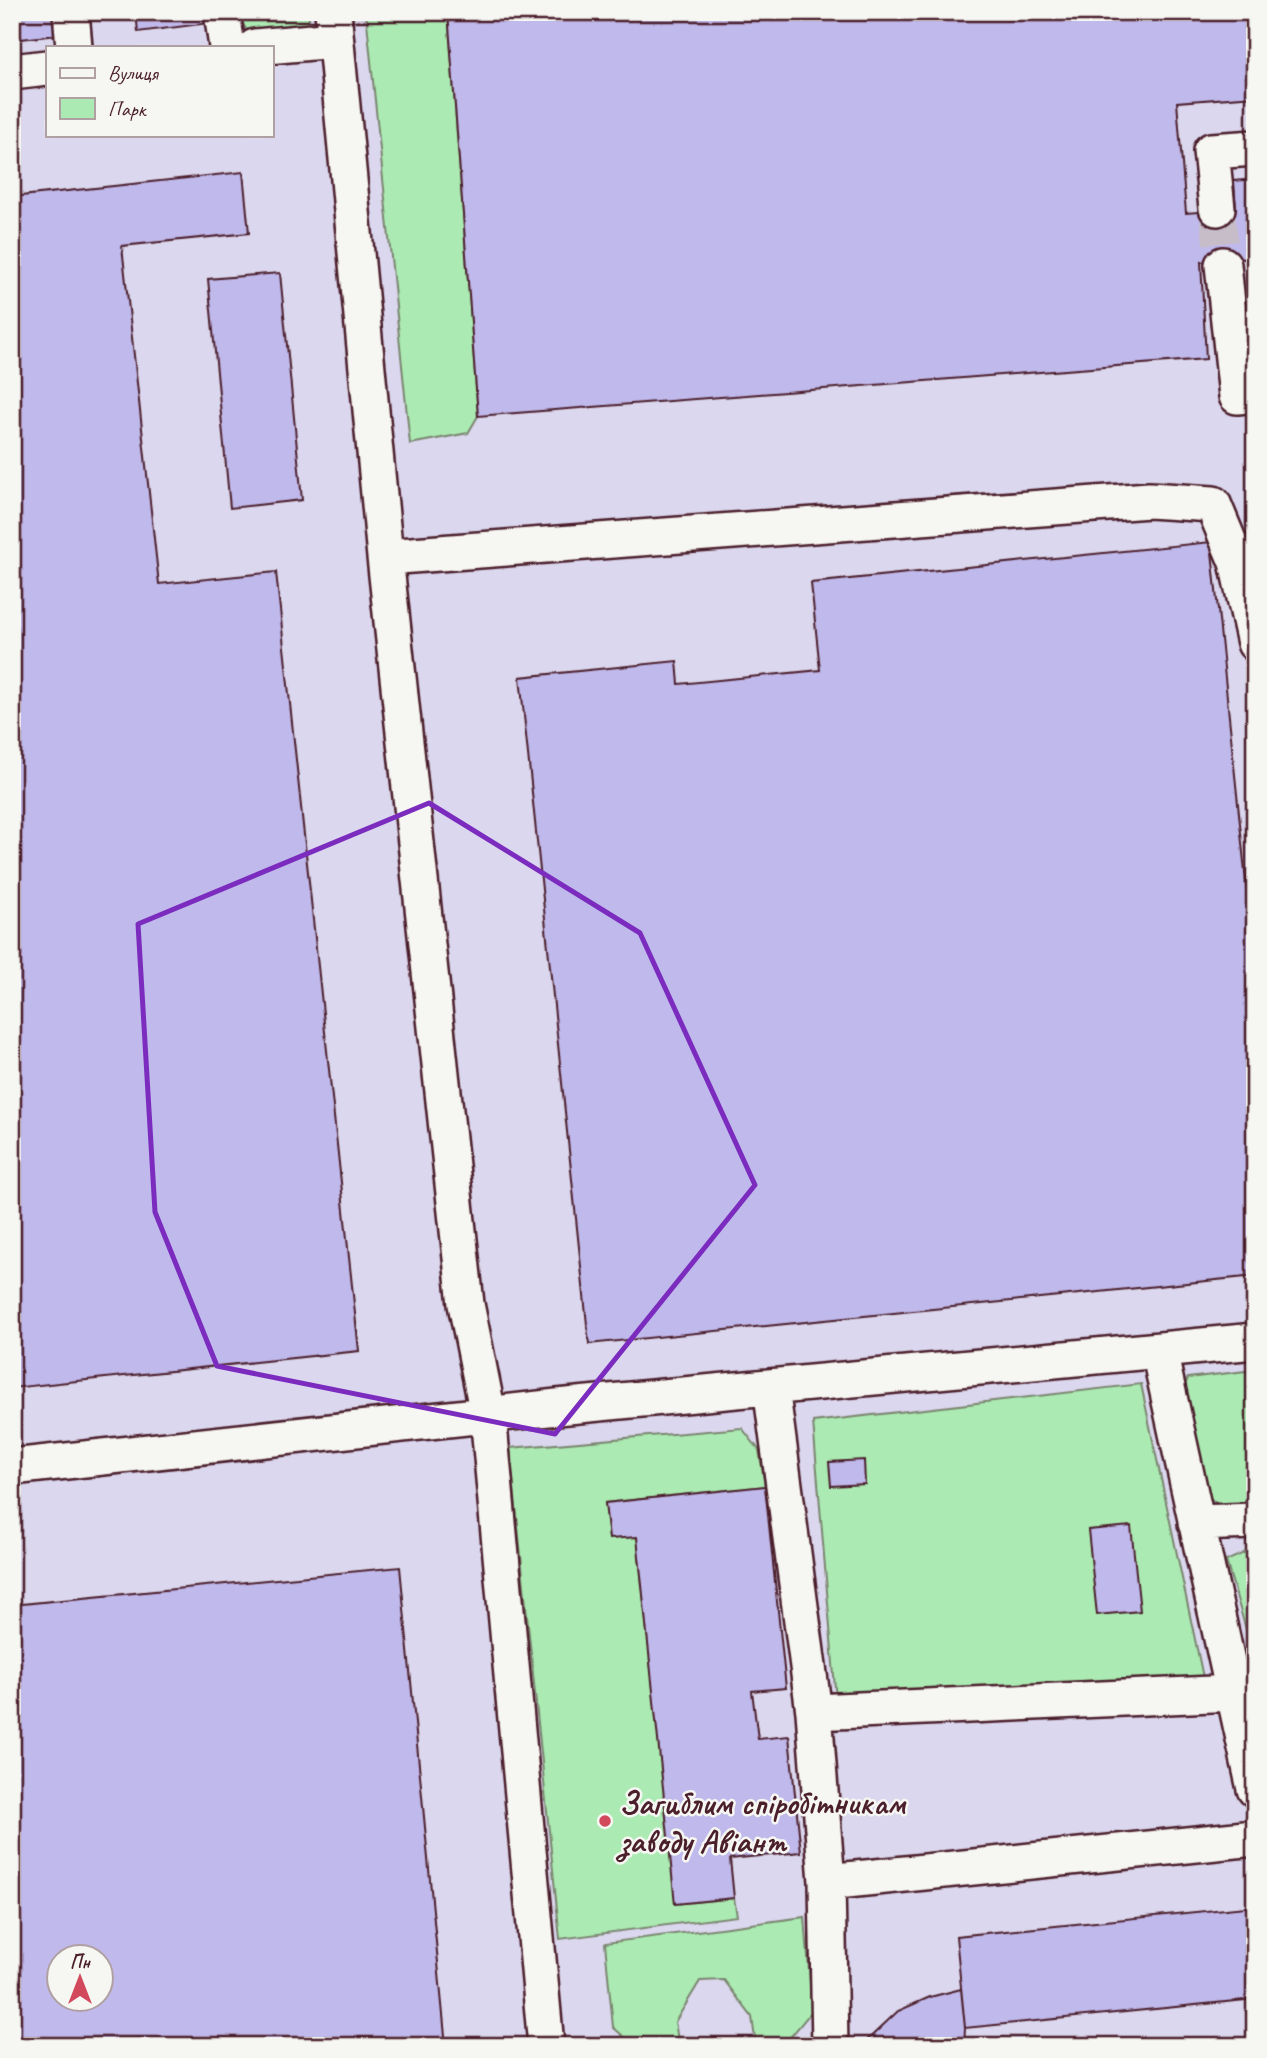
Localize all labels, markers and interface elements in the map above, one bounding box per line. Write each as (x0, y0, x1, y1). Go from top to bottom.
legend (46, 46, 273, 136)
text: Вулиця (108, 60, 159, 86)
text: Парк (108, 96, 148, 122)
place label: Загиблим спіробітникам заводу Авіант (615, 1782, 907, 1863)
marker: Загиблим спіробітникам заводу Авіант (597, 1813, 613, 1829)
north arrow (46, 1942, 116, 2012)
text: Пн (70, 1950, 92, 1974)

